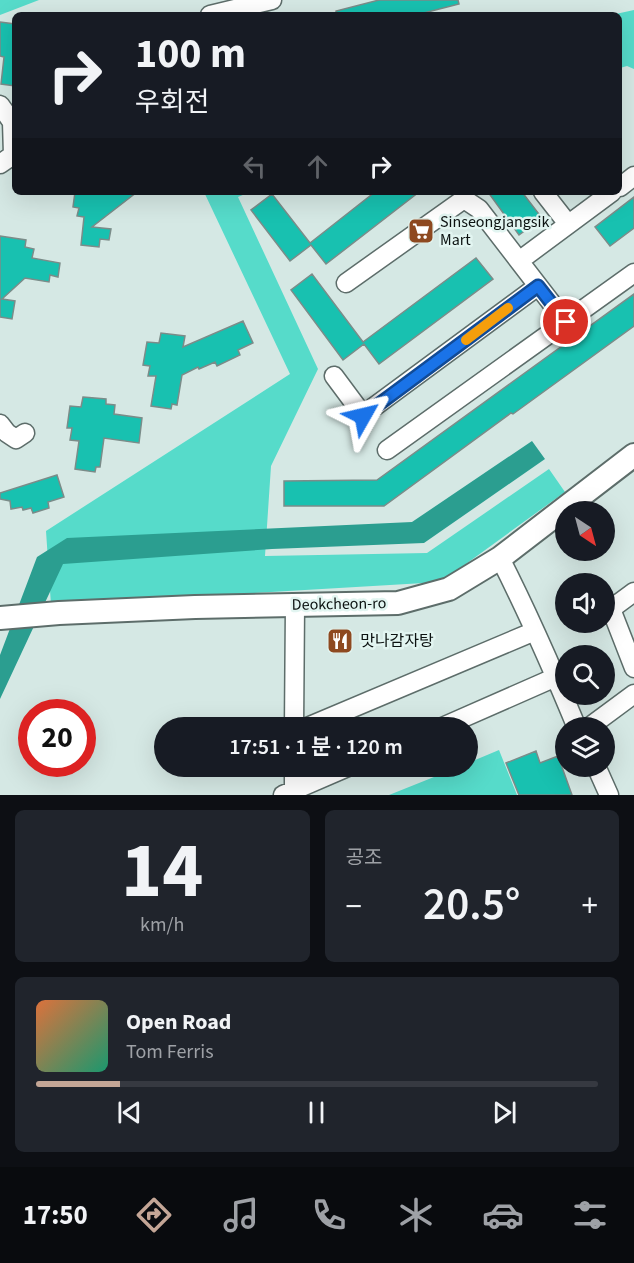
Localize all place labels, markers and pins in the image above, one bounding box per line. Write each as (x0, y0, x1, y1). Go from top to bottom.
place label: Sinseongjangsik Mart (440, 211, 549, 251)
supermarket icon: Sinseongjangsik Mart (406, 216, 436, 246)
pin (540, 296, 591, 347)
restaurant icon: 맛나감자탕 (325, 626, 355, 656)
place label: 맛나감자탕 (360, 630, 434, 652)

